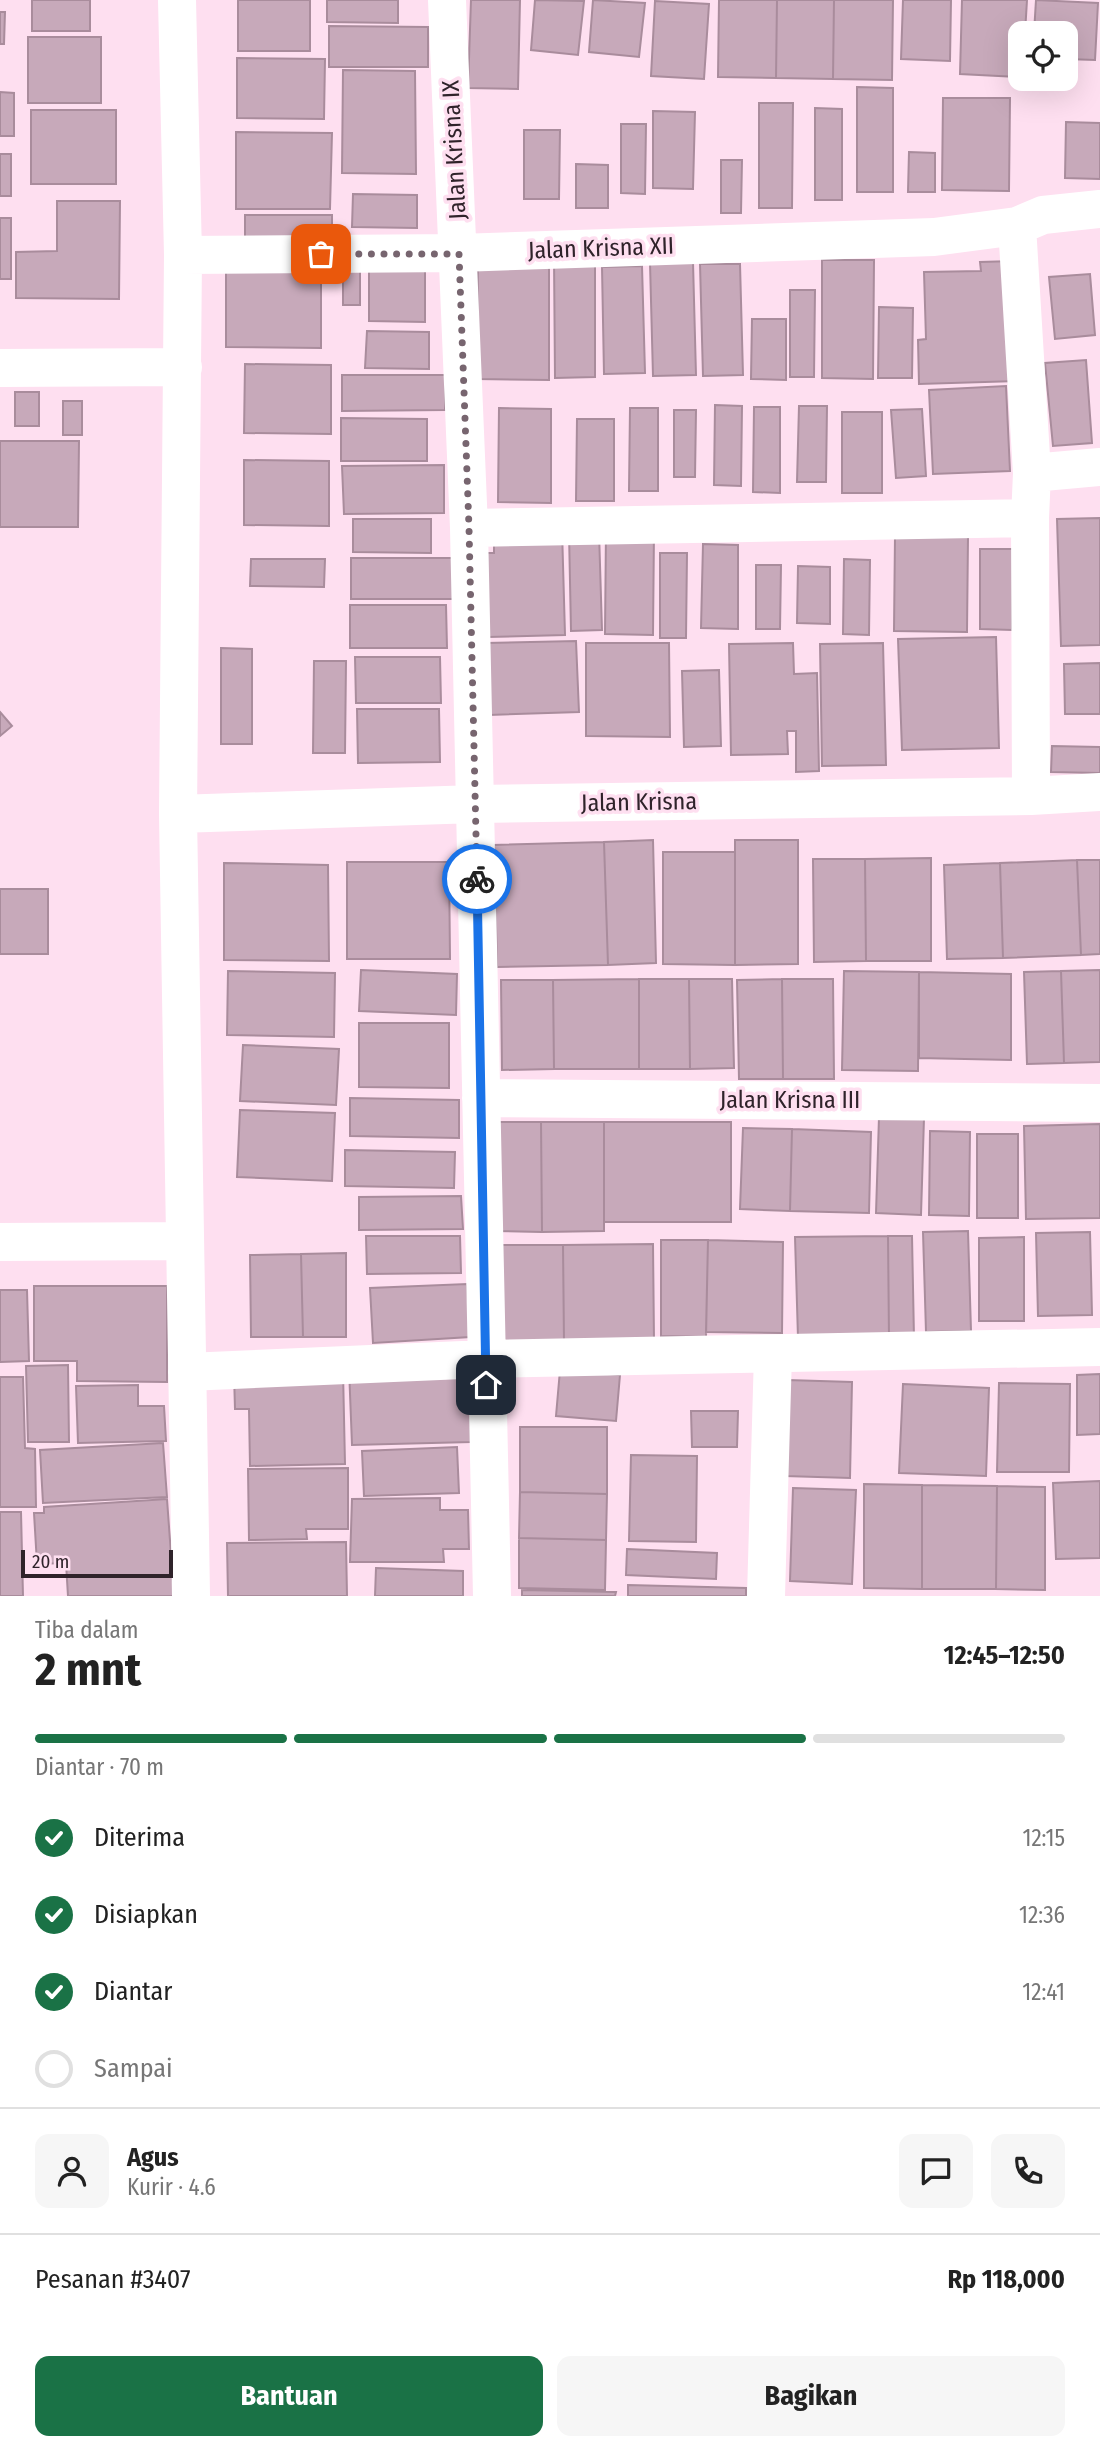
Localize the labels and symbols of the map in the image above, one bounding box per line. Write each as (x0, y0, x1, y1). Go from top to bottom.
street label: Jalan Krisna IX (436, 79, 472, 221)
pin (291, 224, 351, 284)
street label: Jalan Krisna XII (528, 231, 674, 265)
street label: Jalan Krisna (581, 787, 697, 817)
courier (442, 844, 512, 914)
street label: Jalan Krisna III (720, 1086, 860, 1114)
pin (456, 1355, 516, 1415)
scale bar (21, 1547, 173, 1579)

